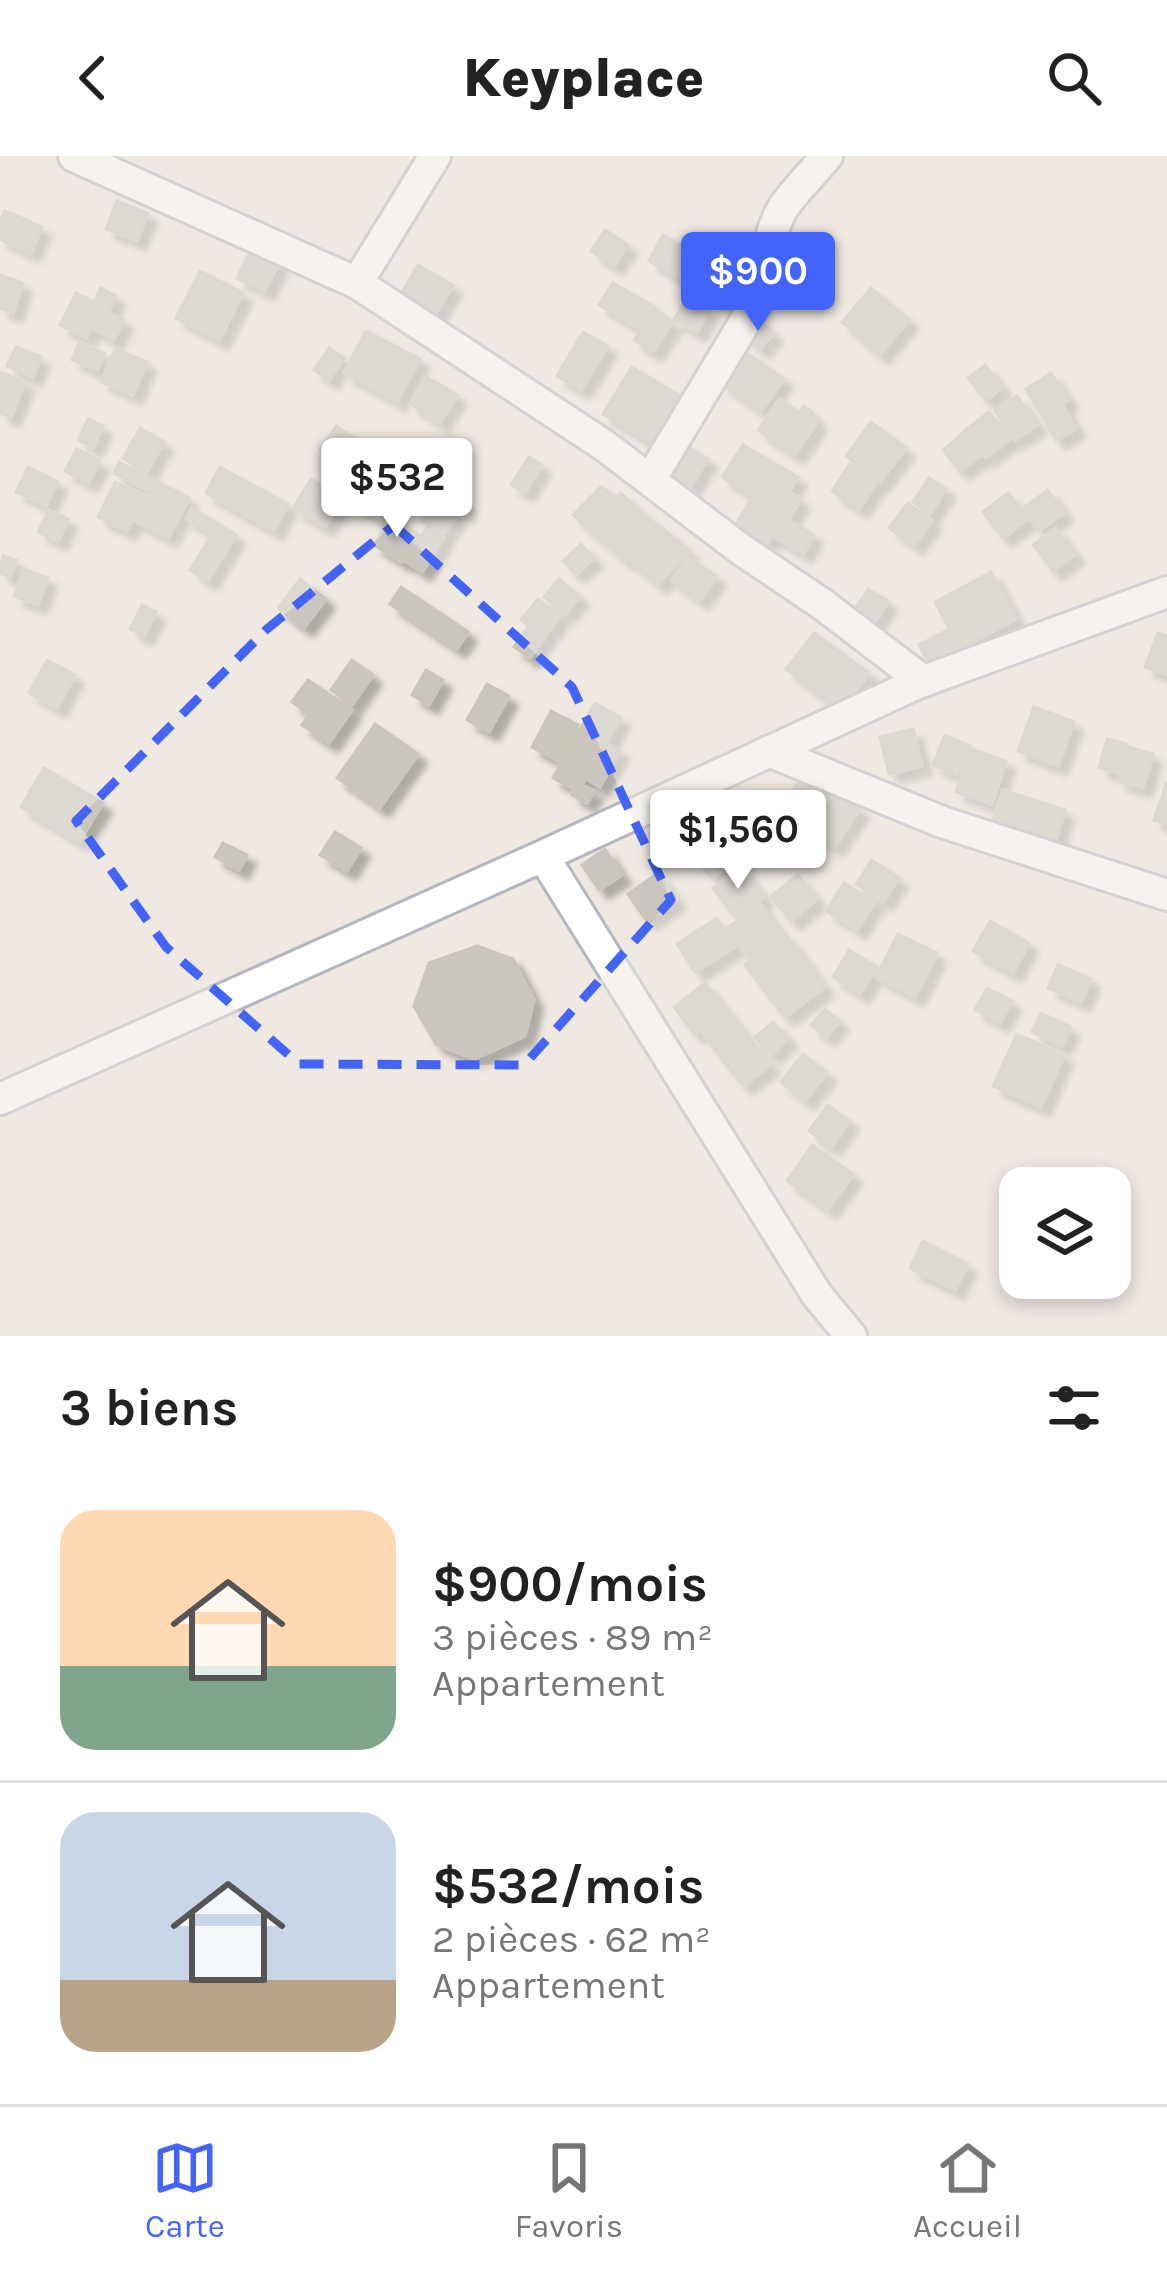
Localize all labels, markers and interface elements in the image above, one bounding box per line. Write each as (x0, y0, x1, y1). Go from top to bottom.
icon: back (60, 45, 126, 111)
icon: search (1041, 45, 1107, 111)
text: Keyplace (463, 46, 704, 110)
pin: $900 (687, 232, 829, 334)
text: $900 (708, 248, 808, 294)
pin: $532 (326, 438, 468, 540)
text: $532 (348, 454, 446, 500)
pin: $1,560 (640, 790, 836, 892)
text: $1,560 (677, 806, 799, 852)
map controls (999, 1167, 1131, 1299)
button: layers (999, 1167, 1131, 1299)
icon: filters (1041, 1375, 1107, 1441)
text: 3 biens (60, 1378, 238, 1438)
text: $900/mois (432, 1554, 708, 1614)
icon: home (156, 1558, 300, 1702)
text: 3 pièces · 89 m² (432, 1614, 713, 1660)
text: Appartement (432, 1660, 665, 1706)
text: $532/mois (432, 1856, 704, 1916)
icon: home (156, 1860, 300, 2004)
text: 2 pièces · 62 m² (432, 1916, 711, 1962)
text: Appartement (432, 1962, 665, 2008)
tab: Carte (145, 2135, 225, 2245)
tab: Favoris (515, 2135, 623, 2245)
tab: Accueil (913, 2135, 1022, 2245)

